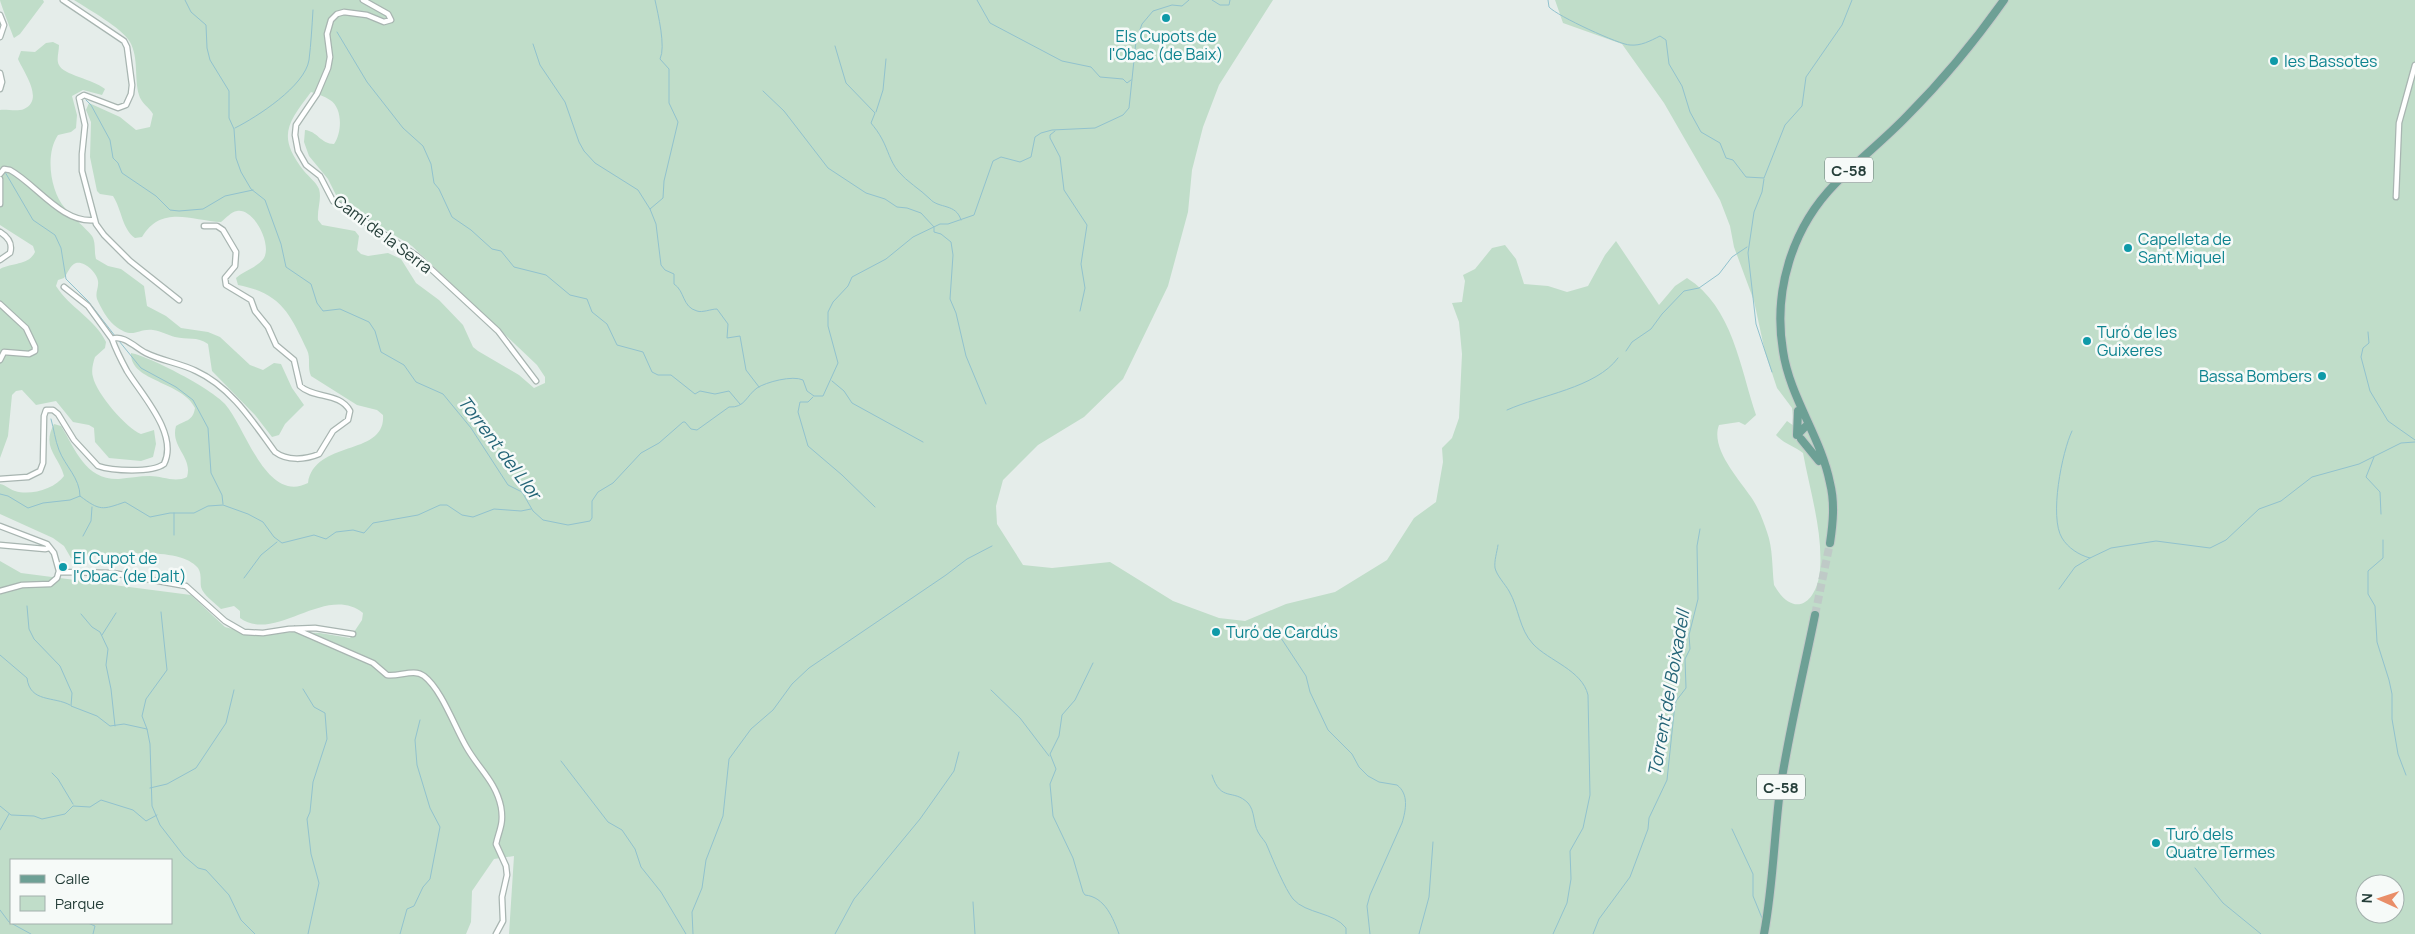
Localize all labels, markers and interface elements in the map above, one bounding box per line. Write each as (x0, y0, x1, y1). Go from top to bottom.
marker: Els Cupots de l'Obac (de Baix) (1160, 12, 1172, 24)
place label: Els Cupots de l'Obac (de Baix) (1109, 25, 1223, 65)
place label: les Bassotes (2284, 50, 2378, 72)
marker: les Bassotes (2268, 55, 2280, 67)
road number: C-58 (1825, 158, 1873, 182)
street label: Camí de la Serra (329, 190, 437, 278)
place label: Capelleta de Sant Miquel (2138, 228, 2231, 268)
marker: Capelleta de Sant Miquel (2122, 242, 2134, 254)
place label: Turó de les Guixeres (2097, 321, 2177, 361)
marker: Turó de les Guixeres (2081, 335, 2093, 347)
place label: Bassa Bombers (2199, 365, 2312, 387)
marker: Bassa Bombers (2316, 370, 2328, 382)
water label: Torrent del Llor (453, 390, 548, 506)
place label: El Cupot de l'Obac (de Dalt) (73, 547, 186, 587)
marker: El Cupot de l'Obac (de Dalt) (57, 561, 69, 573)
water label: Torrent del Boixadell (1642, 605, 1695, 778)
place label: Turó de Cardús (1226, 621, 1338, 643)
marker: Turó de Cardús (1210, 626, 1222, 638)
road number: C-58 (1757, 774, 1805, 800)
place label: Turó dels Quatre Termes (2166, 823, 2275, 863)
marker: Turó dels Quatre Termes (2150, 837, 2162, 849)
legend (10, 859, 172, 924)
text: Calle (55, 868, 90, 889)
north arrow (2355, 874, 2405, 924)
text: Parque (55, 893, 104, 914)
text: N (2357, 893, 2376, 904)

